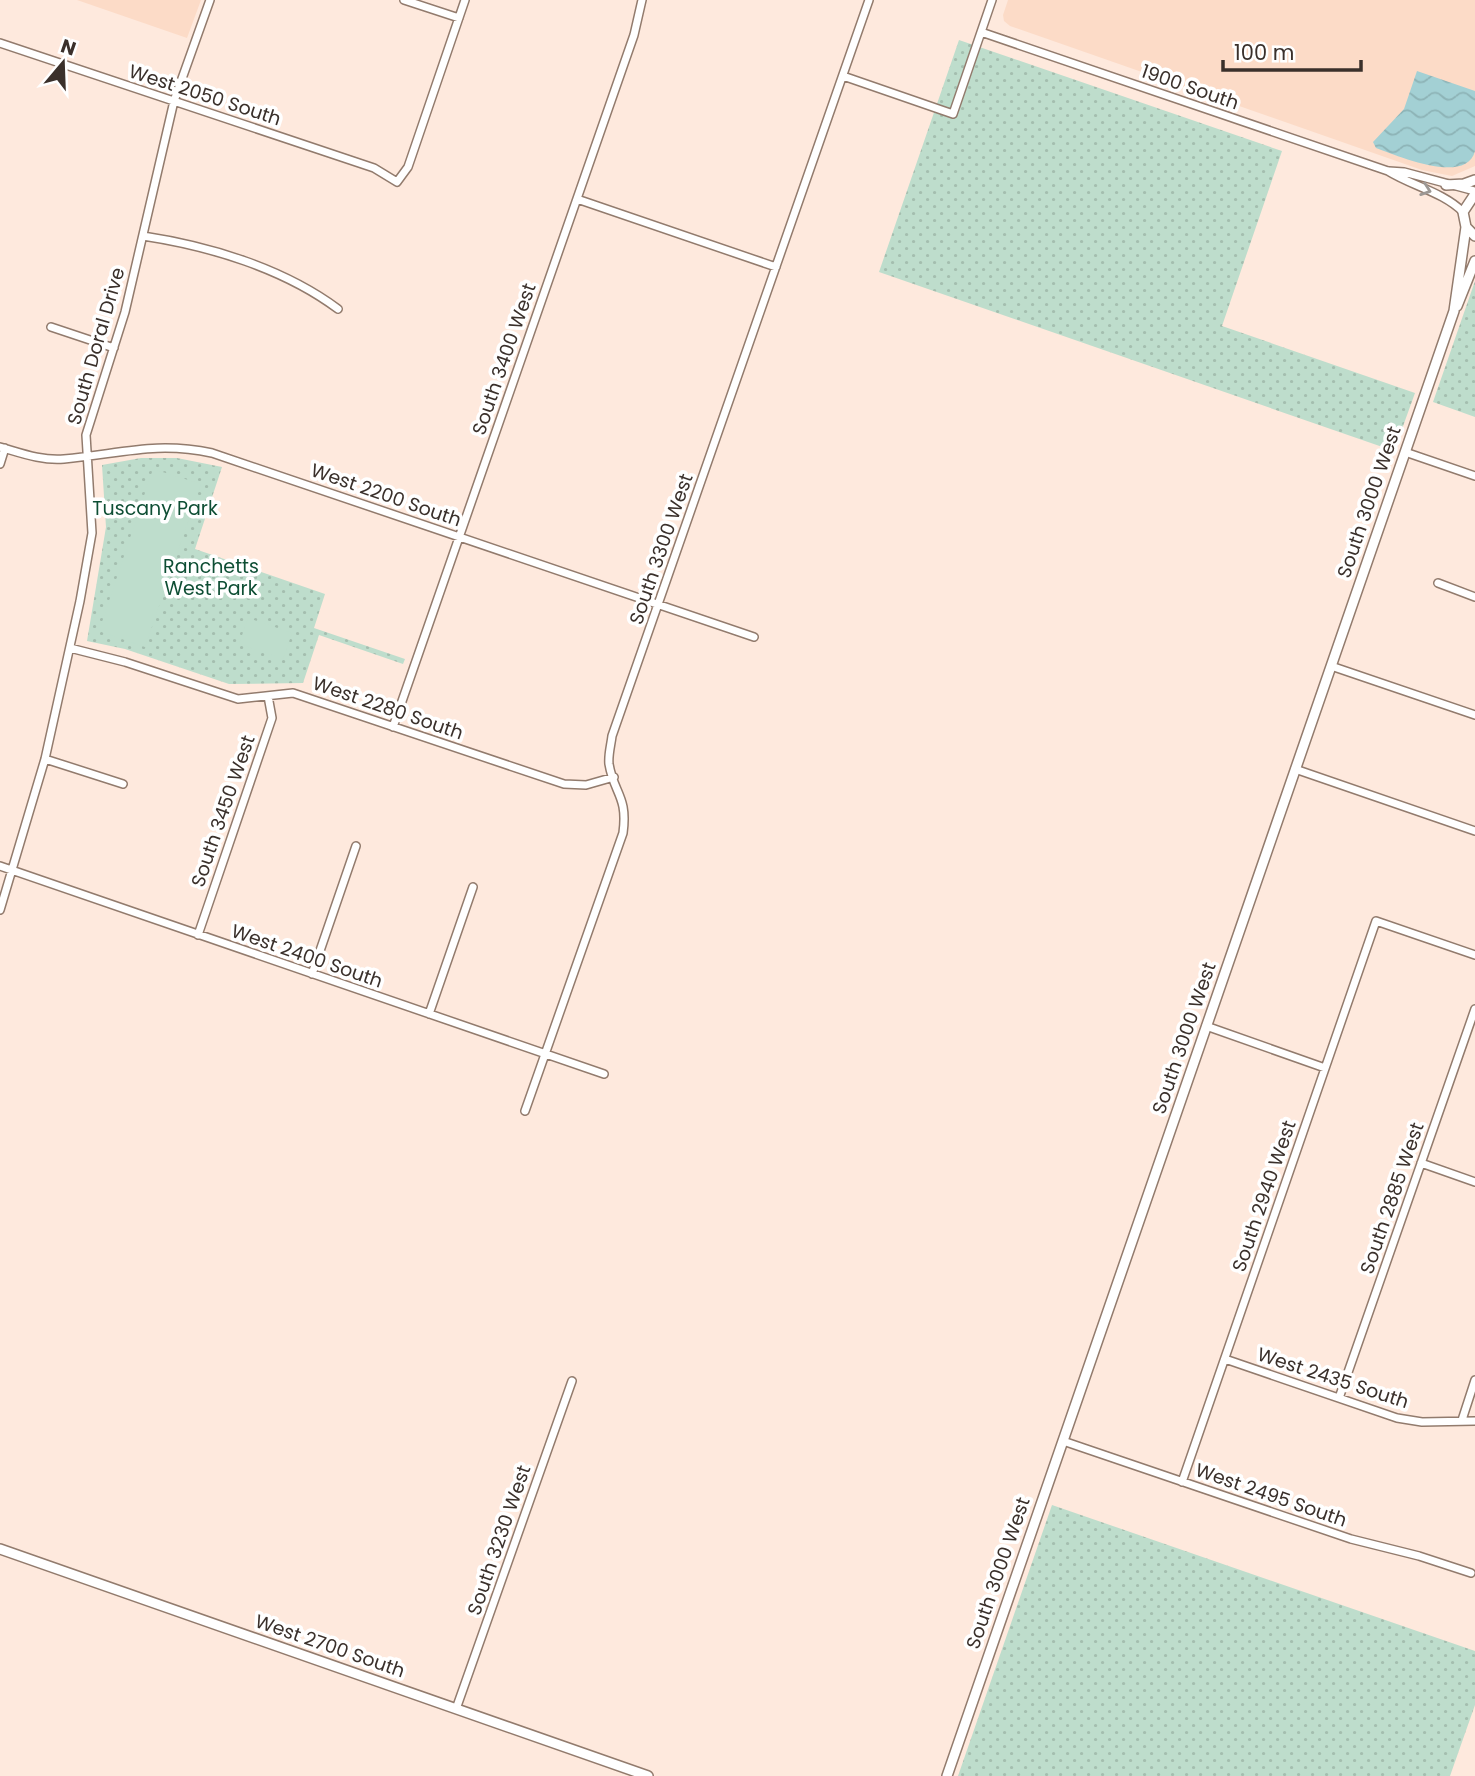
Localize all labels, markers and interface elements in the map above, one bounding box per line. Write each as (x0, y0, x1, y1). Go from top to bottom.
north arrow (28, 28, 98, 98)
scale bar (1223, 28, 1361, 72)
text: N (57, 32, 80, 62)
text: 100 m (1234, 38, 1294, 67)
street label: West 2050 South (125, 58, 285, 132)
street label: 1900 South (1138, 58, 1242, 116)
one-way arrow (1420, 182, 1432, 196)
street label: South Doral Drive (61, 264, 131, 428)
street label: South 3400 West (465, 279, 543, 439)
street label: South 3000 West (1330, 422, 1408, 581)
street label: West 2200 South (307, 457, 465, 533)
street label: South 3300 West (622, 470, 700, 628)
park label: Tuscany Park (92, 495, 218, 522)
park label: Ranchetts West Park (163, 553, 259, 602)
street label: West 2280 South (309, 670, 467, 746)
street label: South 3450 West (184, 731, 262, 891)
street label: West 2400 South (228, 917, 386, 995)
street label: South 3000 West (1145, 958, 1223, 1117)
street label: South 2940 West (1225, 1117, 1303, 1275)
street label: South 2885 West (1353, 1119, 1431, 1277)
street label: West 2435 South (1254, 1341, 1412, 1415)
street label: West 2495 South (1192, 1456, 1350, 1534)
street label: South 3230 West (461, 1461, 537, 1619)
street label: South 3000 West (959, 1493, 1037, 1652)
street label: West 2700 South (251, 1608, 409, 1684)

